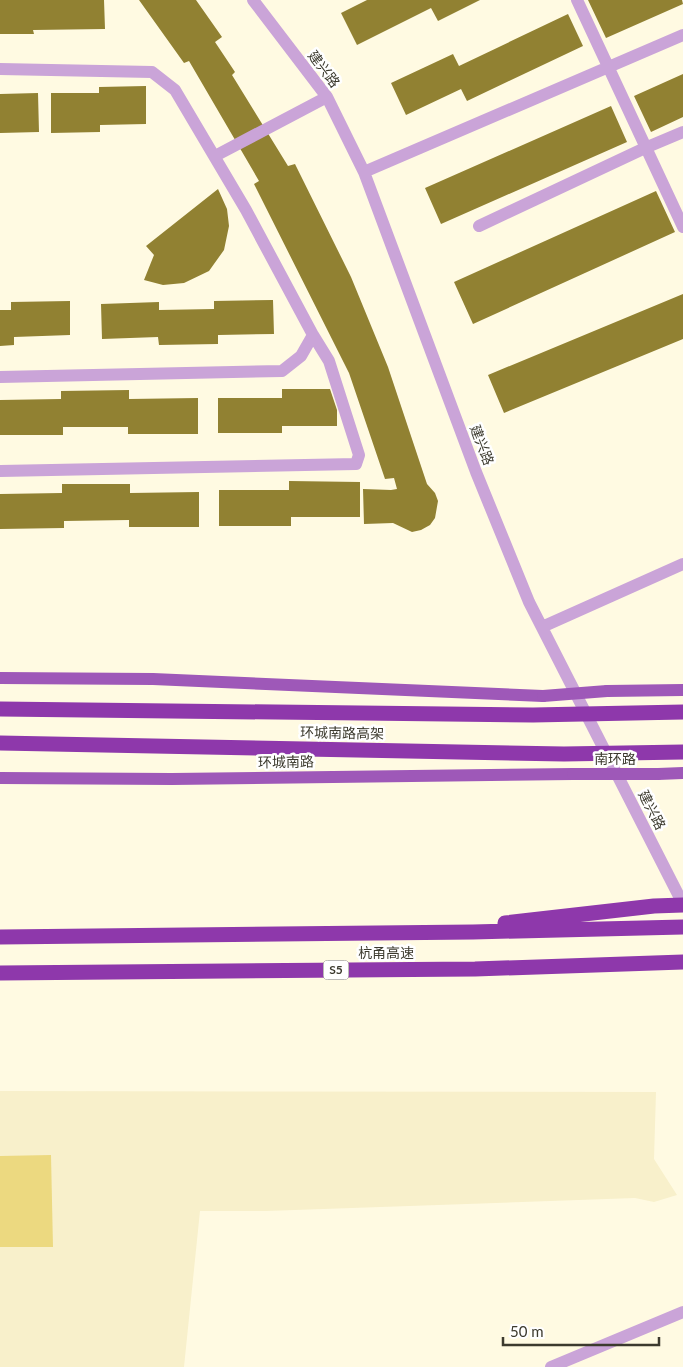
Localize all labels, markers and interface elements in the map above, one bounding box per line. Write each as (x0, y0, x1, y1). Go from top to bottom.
street label: 建兴路 (305, 47, 344, 91)
street label: 建兴路 (467, 422, 498, 467)
street label: 环城南路高架 (300, 723, 384, 742)
street label: 南环路 (594, 750, 636, 767)
street label: 环城南路 (258, 753, 314, 770)
street label: 建兴路 (635, 787, 670, 832)
street label: 杭甬高速 (358, 944, 414, 961)
road number: S5 (324, 960, 348, 980)
scale bar (503, 1314, 659, 1346)
text: 50 m (510, 1322, 544, 1340)

